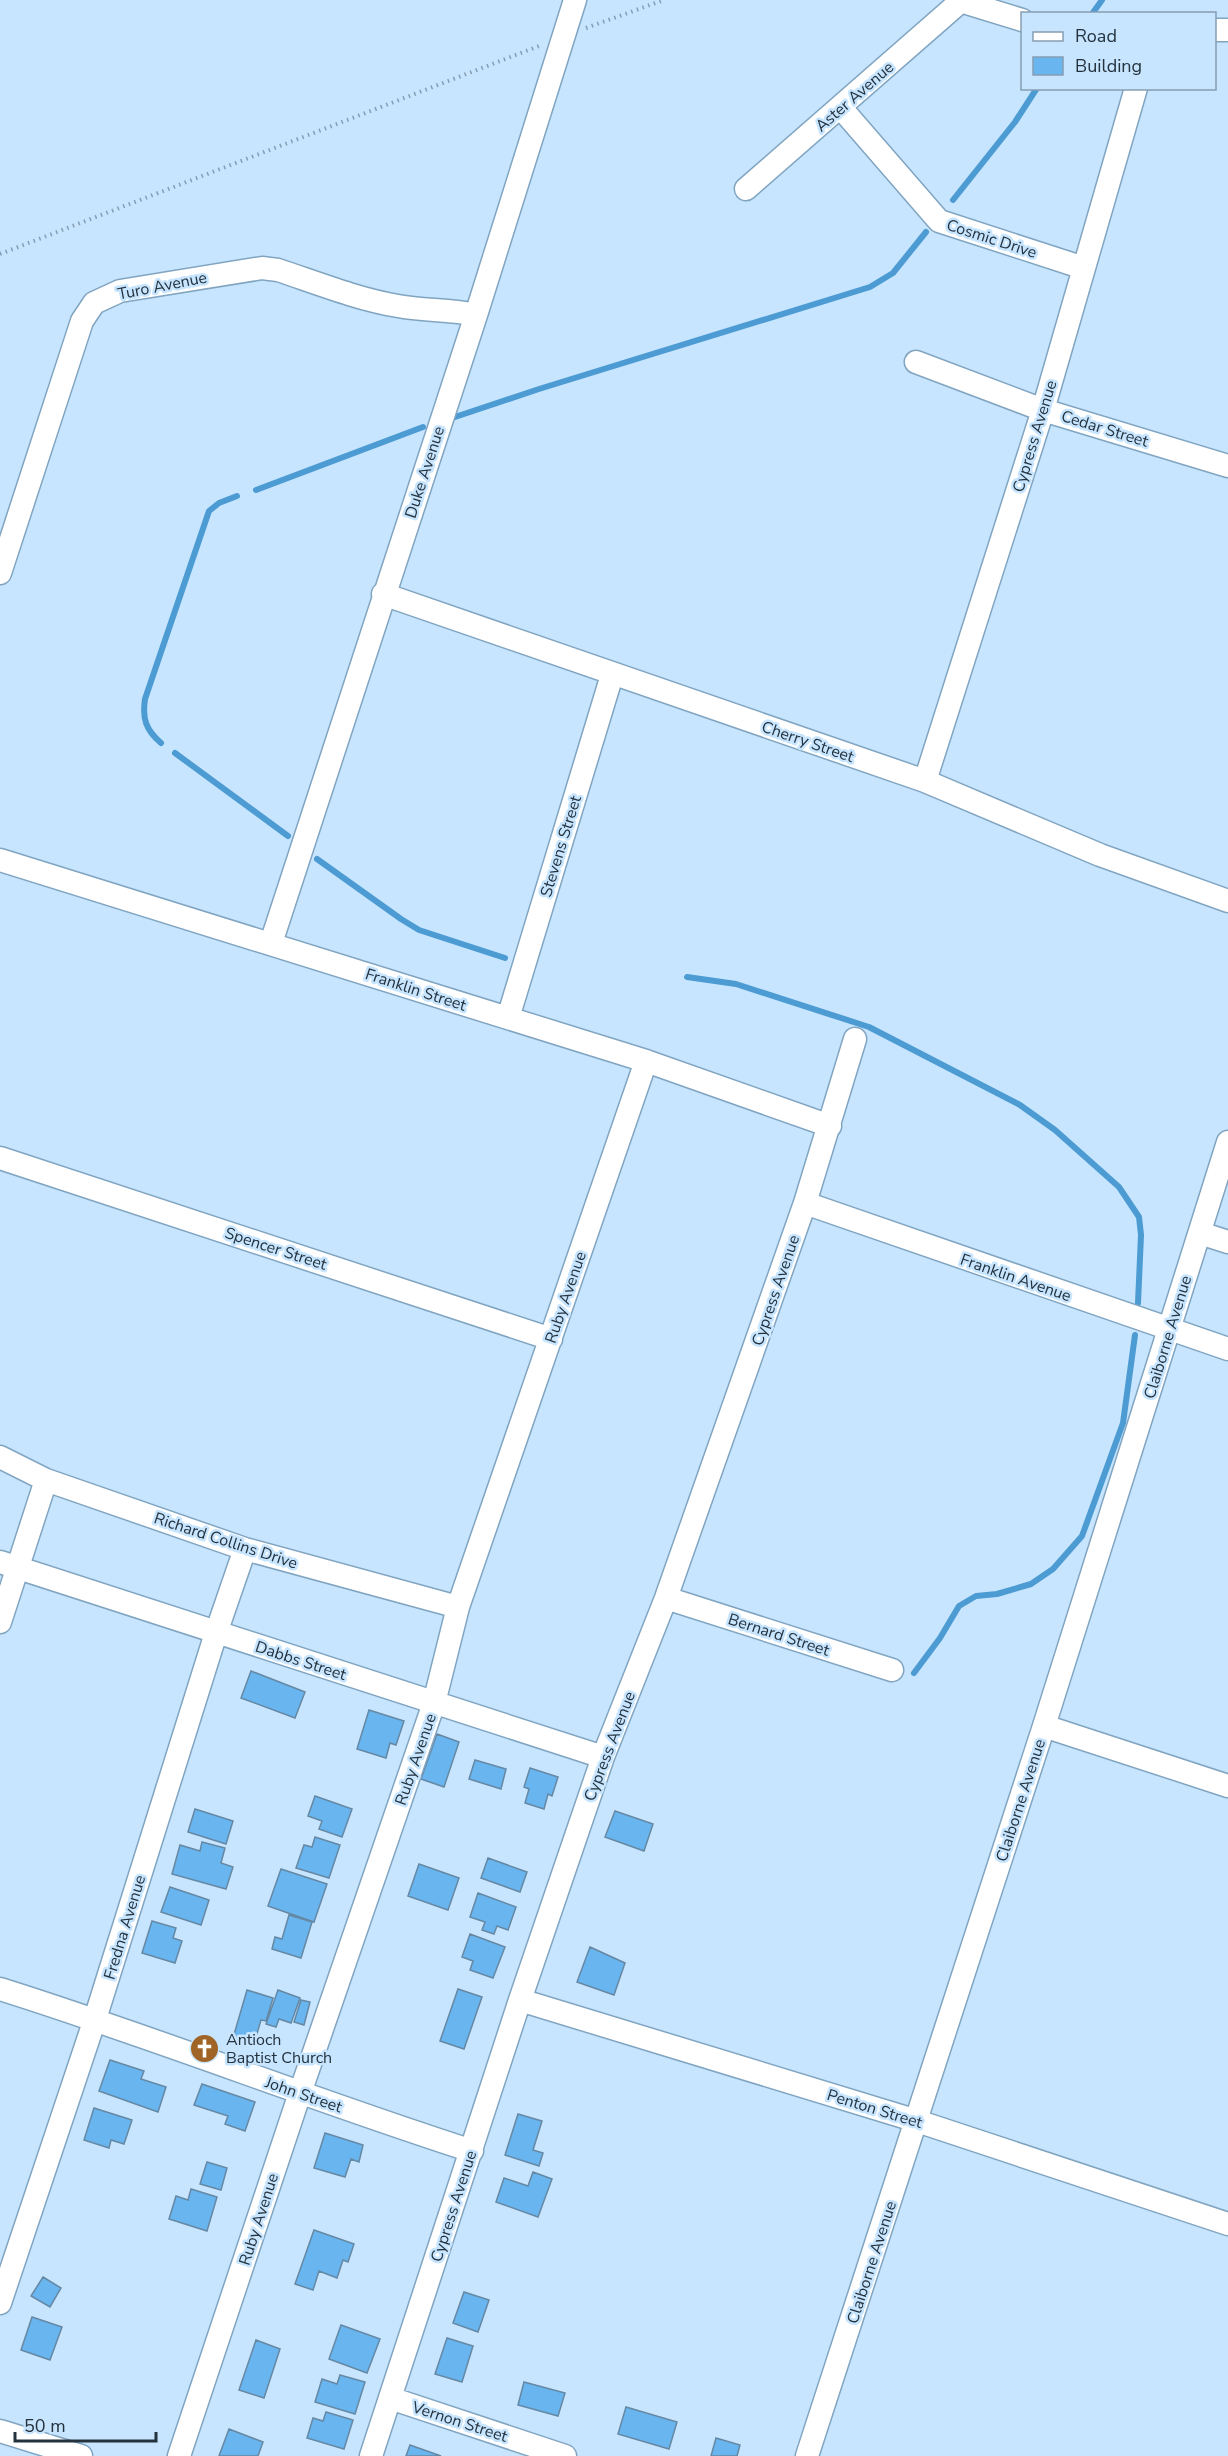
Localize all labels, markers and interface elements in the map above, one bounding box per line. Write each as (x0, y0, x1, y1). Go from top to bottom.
legend (1021, 12, 1216, 90)
text: Road (1075, 24, 1117, 48)
text: Building (1075, 54, 1142, 78)
street label: Aster Avenue (811, 56, 899, 137)
street label: Cosmic Drive (944, 214, 1040, 264)
street label: Turo Avenue (116, 267, 209, 305)
street label: Cypress Avenue (1007, 378, 1062, 495)
street label: Cedar Street (1058, 405, 1151, 453)
street label: Duke Avenue (400, 423, 450, 521)
street label: Cherry Street (759, 716, 857, 768)
street label: Stevens Street (535, 793, 587, 900)
street label: Franklin Street (362, 963, 469, 1017)
street label: Spencer Street (222, 1222, 330, 1276)
street label: Cypress Avenue (747, 1232, 805, 1349)
street label: Ruby Avenue (540, 1249, 592, 1346)
street label: Franklin Avenue (957, 1249, 1074, 1307)
street label: Claiborne Avenue (1139, 1273, 1197, 1402)
street label: Richard Collins Drive (151, 1507, 300, 1575)
street label: Bernard Street (725, 1608, 833, 1662)
street label: Dabbs Street (252, 1636, 349, 1686)
street label: Cypress Avenue (579, 1688, 641, 1804)
street label: Ruby Avenue (390, 1711, 442, 1808)
street label: Claiborne Avenue (991, 1736, 1051, 1864)
street label: Fredna Avenue (99, 1872, 151, 1982)
place label: Antioch Baptist Church (226, 2029, 332, 2069)
church icon: Antioch Baptist Church (189, 2032, 221, 2064)
street label: John Street (261, 2071, 345, 2119)
street label: Penton Street (824, 2084, 925, 2134)
street label: Cypress Avenue (426, 2148, 482, 2265)
street label: Ruby Avenue (234, 2170, 284, 2268)
street label: Claiborne Avenue (842, 2198, 902, 2326)
street label: Vernon Street (408, 2396, 511, 2448)
scale bar (15, 2405, 156, 2443)
text: 50 m (24, 2414, 66, 2438)

